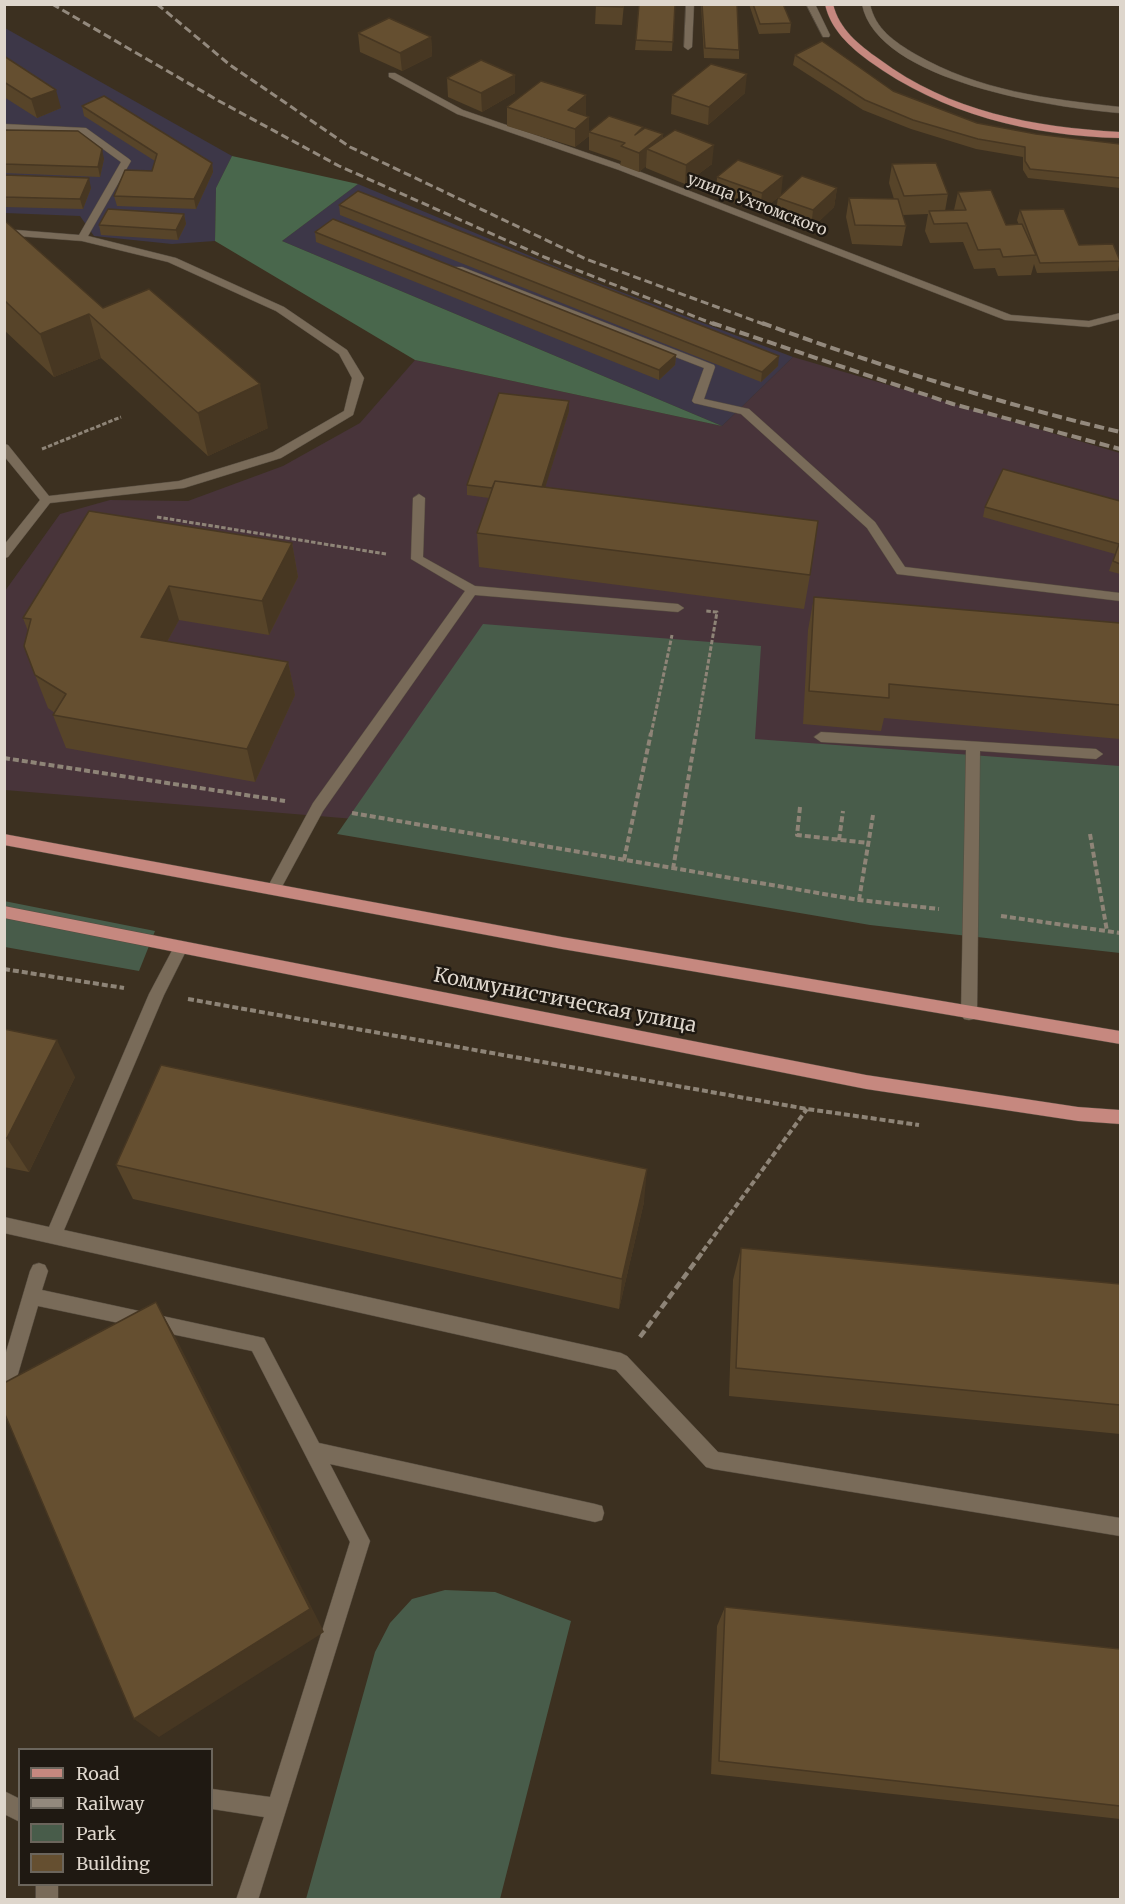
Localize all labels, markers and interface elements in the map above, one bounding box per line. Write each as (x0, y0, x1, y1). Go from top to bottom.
street label: улица Ухтомского (685, 170, 829, 240)
street label: Коммунистическая улица (432, 964, 698, 1038)
legend (18, 1748, 213, 1886)
text: Road (76, 1762, 120, 1785)
text: Railway (76, 1792, 144, 1815)
text: Park (76, 1822, 116, 1845)
text: Building (76, 1852, 150, 1875)

